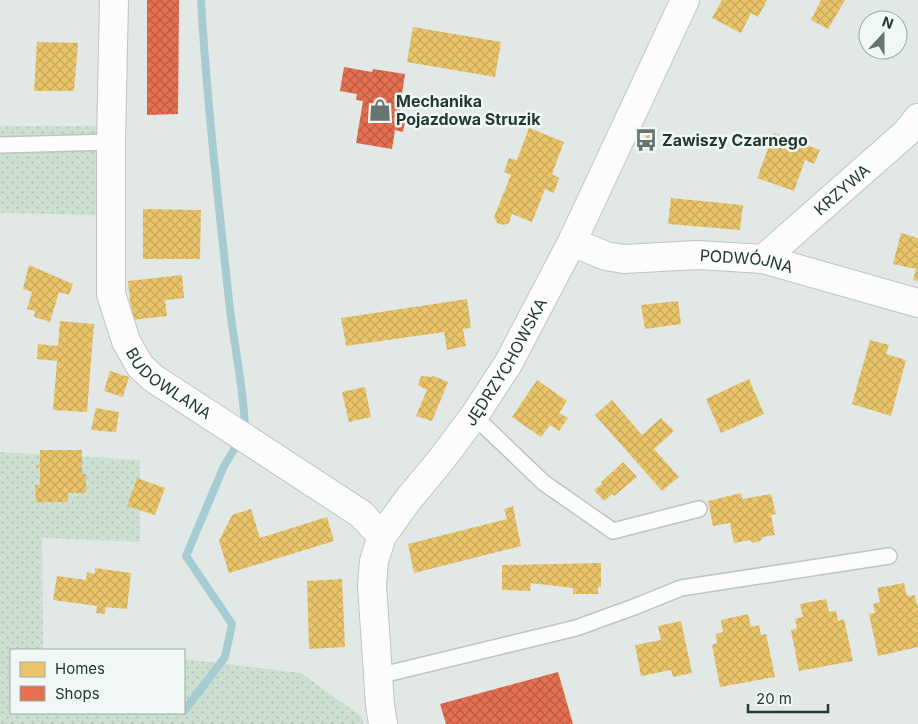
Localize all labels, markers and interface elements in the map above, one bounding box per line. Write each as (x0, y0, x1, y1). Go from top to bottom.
north arrow (858, 10, 908, 60)
text: N (880, 13, 896, 32)
place label: Mechanika Pojazdowa Struzik (396, 91, 541, 129)
shop icon: Mechanika Pojazdowa Struzik (367, 97, 393, 123)
bus stop icon: Zawiszy Czarnego (633, 127, 659, 153)
place label: Zawiszy Czarnego (662, 130, 808, 150)
street label: KRZYWA (810, 160, 874, 220)
street label: PODWÓJNA (699, 245, 795, 277)
street label: JĘDRZYCHOWSKA (460, 295, 551, 430)
street label: BUDOWLANA (122, 344, 215, 424)
legend (10, 649, 185, 714)
text: Homes (55, 659, 105, 678)
scale bar (748, 682, 828, 714)
text: Shops (55, 684, 100, 703)
text: 20 m (756, 689, 792, 708)

